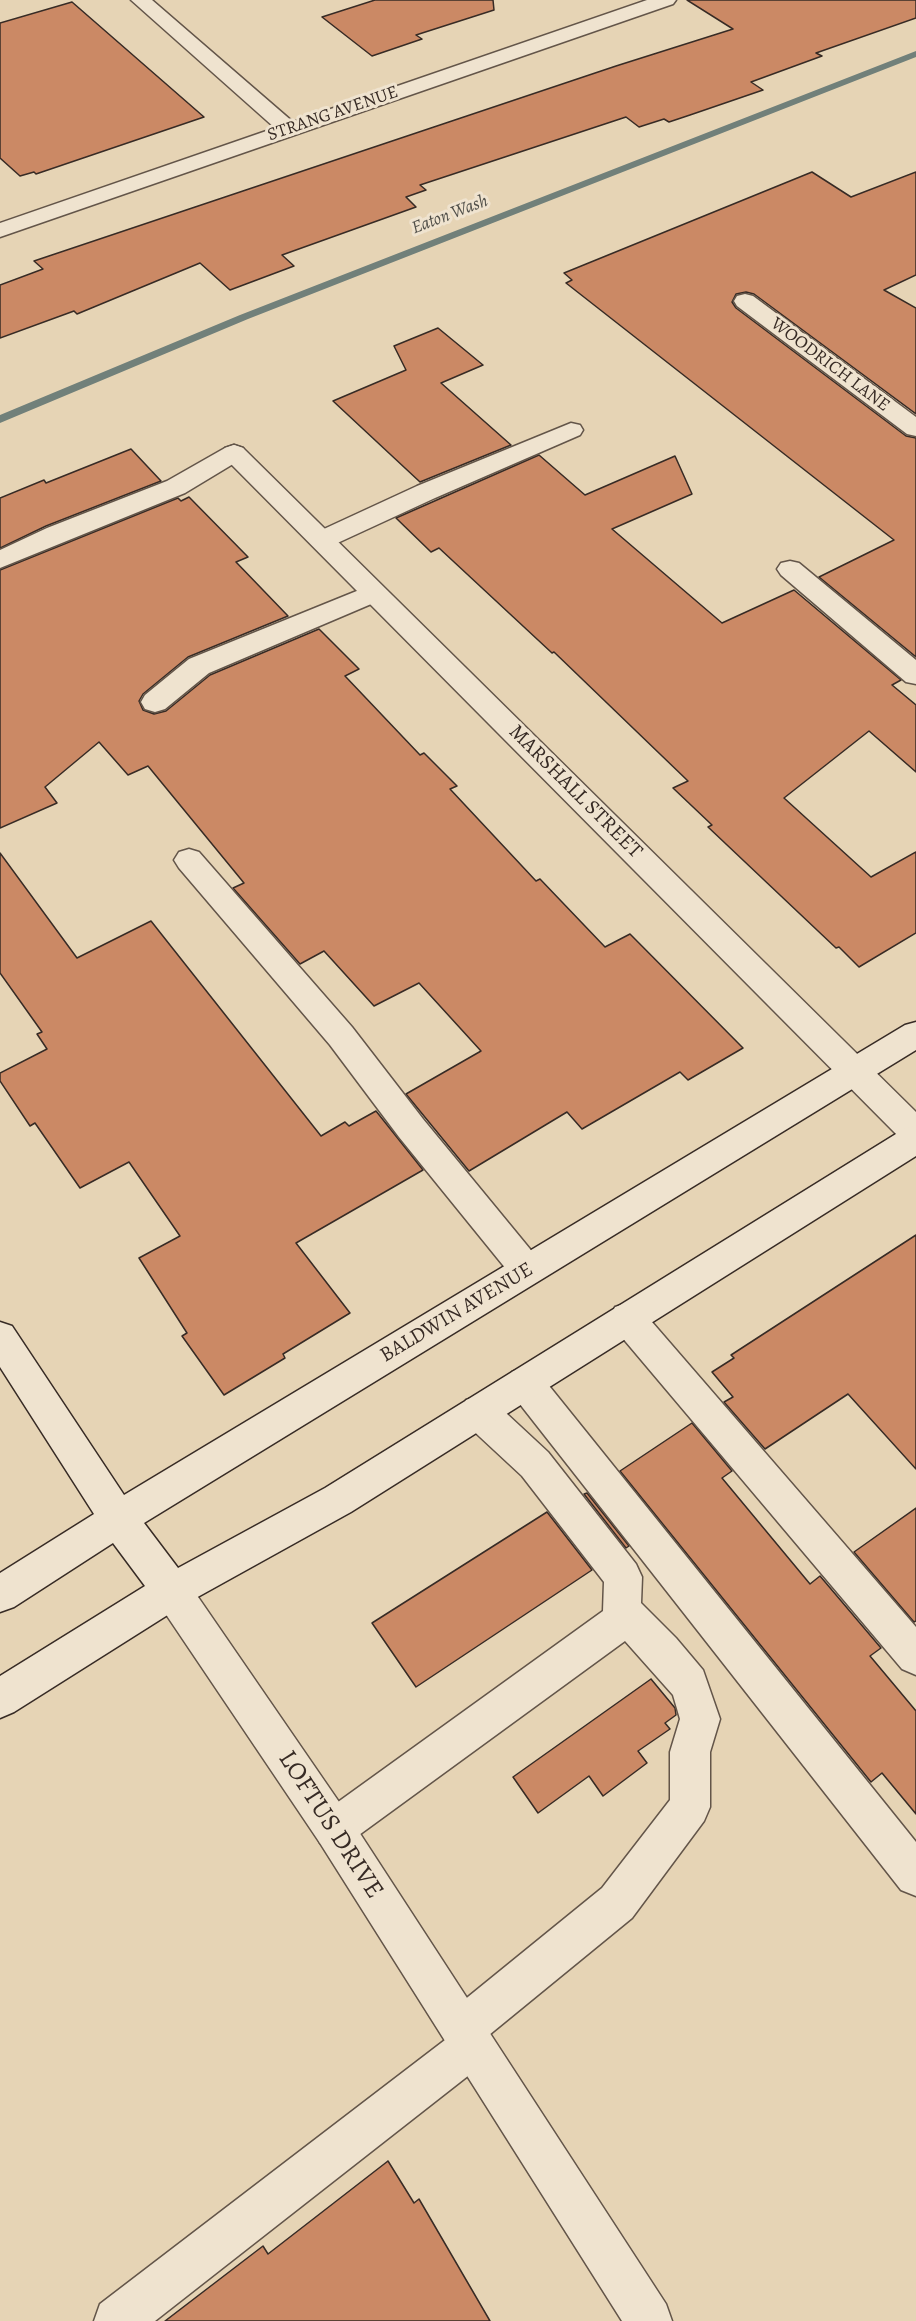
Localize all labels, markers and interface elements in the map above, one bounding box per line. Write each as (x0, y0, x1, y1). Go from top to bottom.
street label: STRANG AVENUE (265, 82, 401, 146)
water label: Eaton Wash (409, 191, 491, 239)
street label: WOODRICH LANE (766, 313, 894, 417)
street label: MARSHALL STREET (503, 720, 647, 864)
street label: BALDWIN AVENUE (376, 1257, 538, 1369)
street label: LOFTUS DRIVE (271, 1745, 389, 1905)

